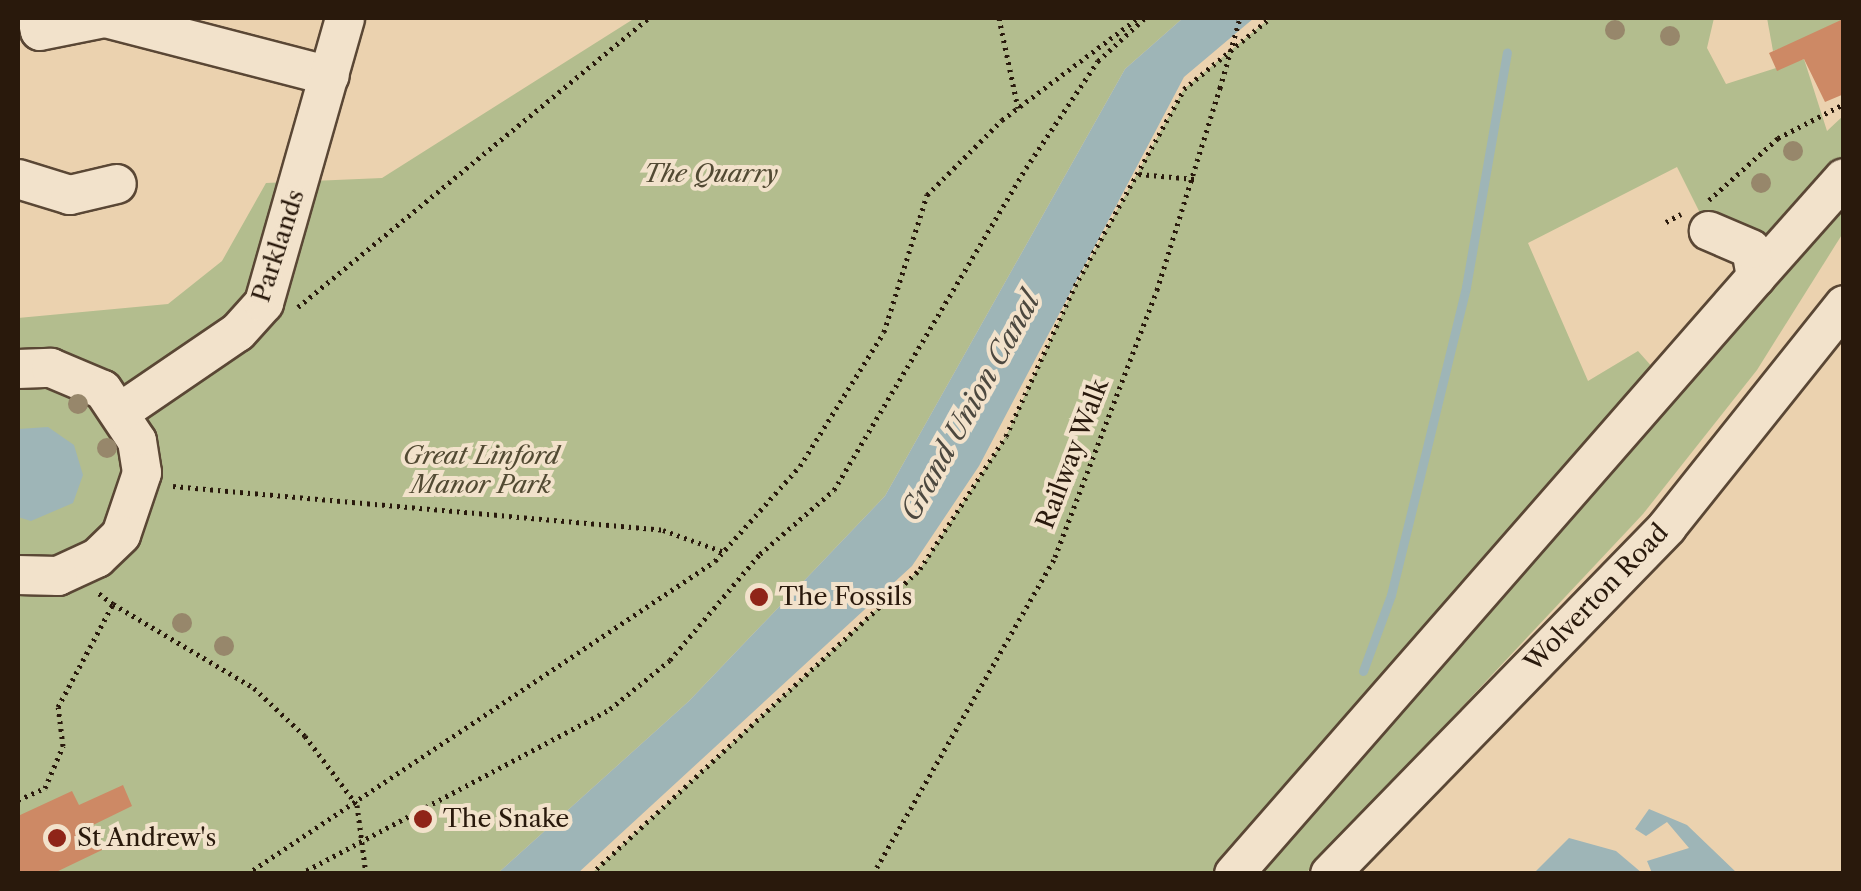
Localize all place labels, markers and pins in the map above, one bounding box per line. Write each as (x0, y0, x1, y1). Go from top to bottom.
place label: The Fossils (779, 582, 912, 612)
marker: The Fossils (748, 586, 770, 608)
place label: The Snake (443, 804, 569, 834)
marker: The Snake (412, 808, 434, 830)
place label: St Andrew's (77, 823, 217, 853)
marker: St Andrew's (46, 827, 68, 849)

